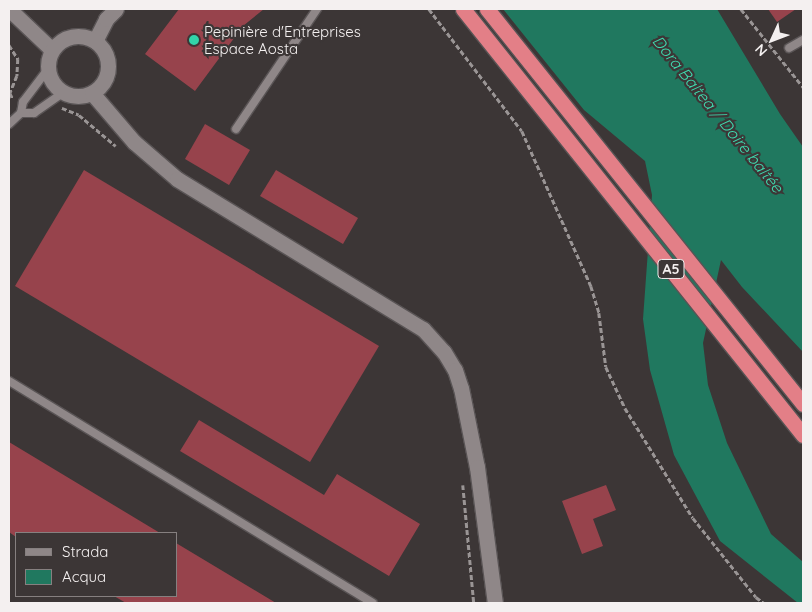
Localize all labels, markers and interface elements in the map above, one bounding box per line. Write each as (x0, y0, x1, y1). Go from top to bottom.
north arrow (747, 15, 797, 65)
place label: Pepinière d'Entreprises Espace Aosta (204, 22, 361, 57)
water label: Dora Baltea / Doire baltée (649, 32, 787, 196)
marker: Pepinière d'Entreprises Espace Aosta (188, 34, 200, 46)
text: N (751, 40, 771, 60)
road number: A5 (657, 258, 685, 280)
legend (15, 532, 178, 597)
text: Strada (62, 542, 108, 561)
text: Acqua (62, 567, 106, 586)

